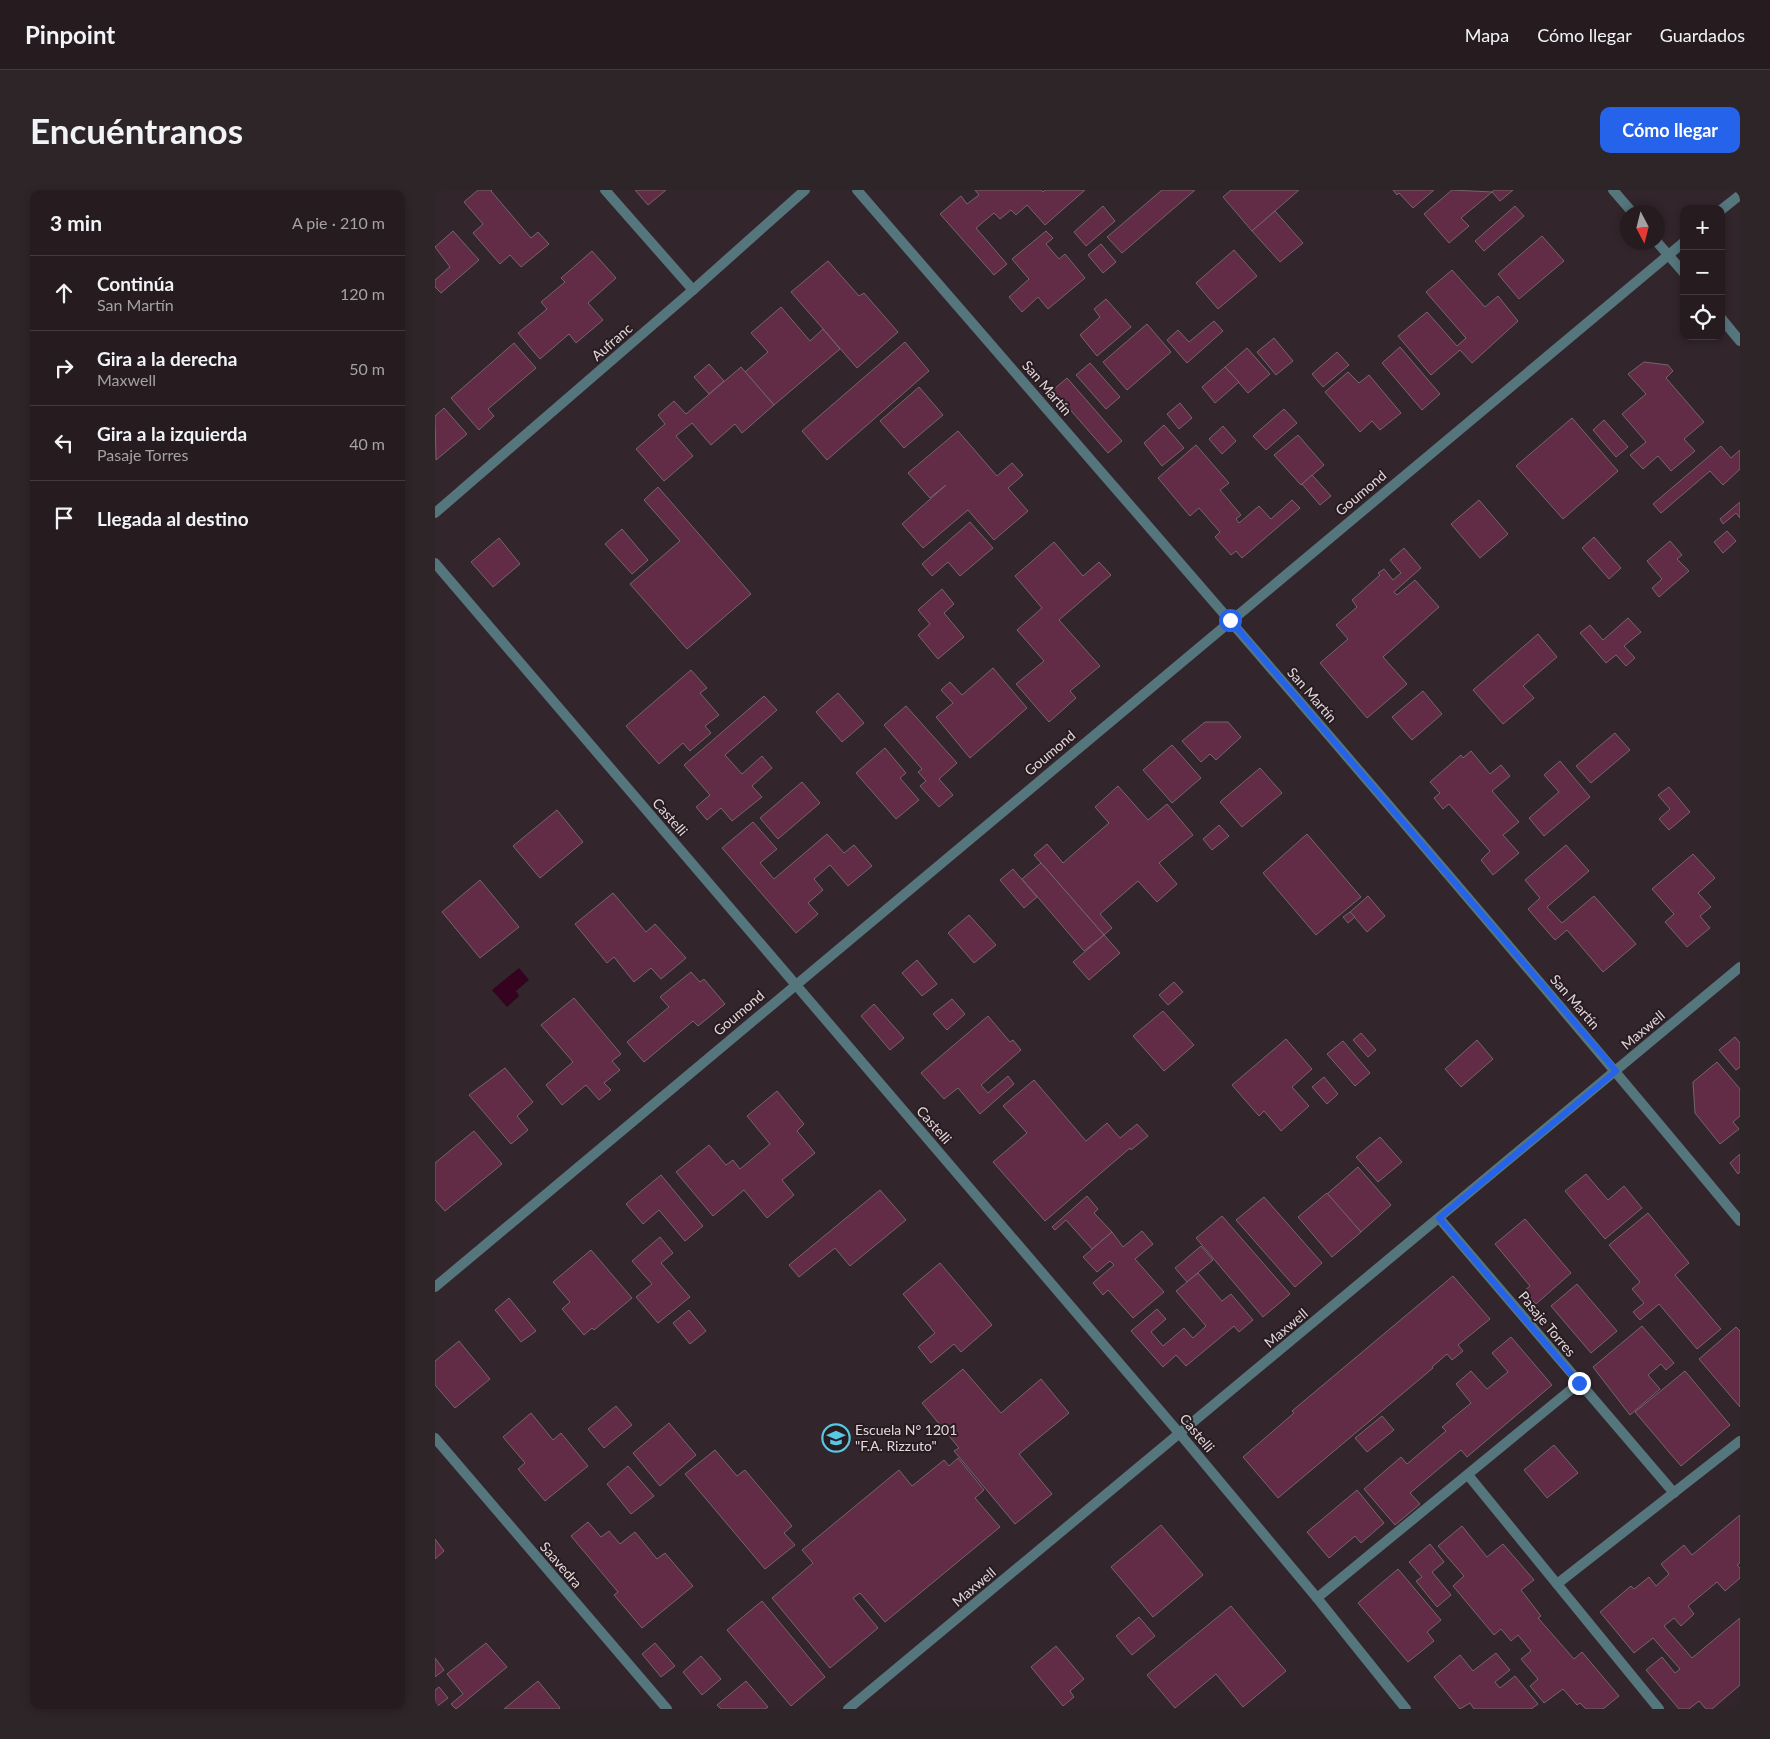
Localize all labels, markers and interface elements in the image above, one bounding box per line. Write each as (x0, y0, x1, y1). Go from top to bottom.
text: Pinpoint (25, 20, 115, 49)
text: Mapa (1465, 24, 1509, 46)
text: Cómo llegar (1537, 24, 1632, 46)
text: Guardados (1660, 24, 1745, 46)
button: Cómo llegar (1600, 107, 1740, 153)
text: Encuéntranos (30, 109, 243, 151)
north arrow (1620, 205, 1665, 250)
map controls (1680, 205, 1725, 340)
button: + (1680, 205, 1725, 250)
text: 3 min (50, 210, 102, 235)
text: A pie · 210 m (292, 213, 385, 232)
button: − (1680, 250, 1725, 295)
text: Continúa (97, 272, 174, 295)
icon: ahead (50, 279, 78, 307)
text: 120 m (340, 284, 385, 303)
text: San Martín (97, 295, 174, 314)
button: locate (1680, 295, 1725, 340)
street label: Aufranc (588, 319, 636, 364)
text: Gira a la derecha (97, 347, 237, 370)
icon: right (50, 354, 78, 382)
street label: San Martín (1019, 357, 1076, 419)
text: 50 m (349, 359, 385, 378)
text: Maxwell (97, 370, 156, 389)
text: Gira a la izquierda (97, 422, 247, 445)
icon: left (50, 429, 78, 457)
text: 40 m (349, 434, 385, 453)
text: Pasaje Torres (97, 445, 188, 464)
street label: Goumond (1332, 467, 1390, 519)
icon: arrive (50, 504, 78, 532)
text: Llegada al destino (97, 507, 249, 530)
route start (1219, 609, 1242, 632)
street label: San Martín (1284, 664, 1341, 726)
street label: Goumond (1021, 727, 1079, 779)
street label: Castelli (649, 794, 691, 839)
street label: San Martín (1547, 971, 1604, 1033)
street label: Goumond (710, 987, 768, 1039)
street label: Maxwell (1617, 1007, 1668, 1053)
street label: Castelli (913, 1102, 955, 1147)
street label: Pasaje Torres (1515, 1288, 1580, 1360)
street label: Maxwell (1260, 1305, 1311, 1351)
route end (1568, 1372, 1591, 1395)
street label: Castelli (1176, 1410, 1218, 1455)
place label: Escuela N° 1201 "F.A. Rizzuto" (855, 1421, 957, 1454)
school or university icon: Escuela N° 1201 "F.A. Rizzuto" (821, 1423, 851, 1453)
street label: Saavedra (537, 1538, 586, 1591)
street label: Maxwell (948, 1564, 999, 1610)

